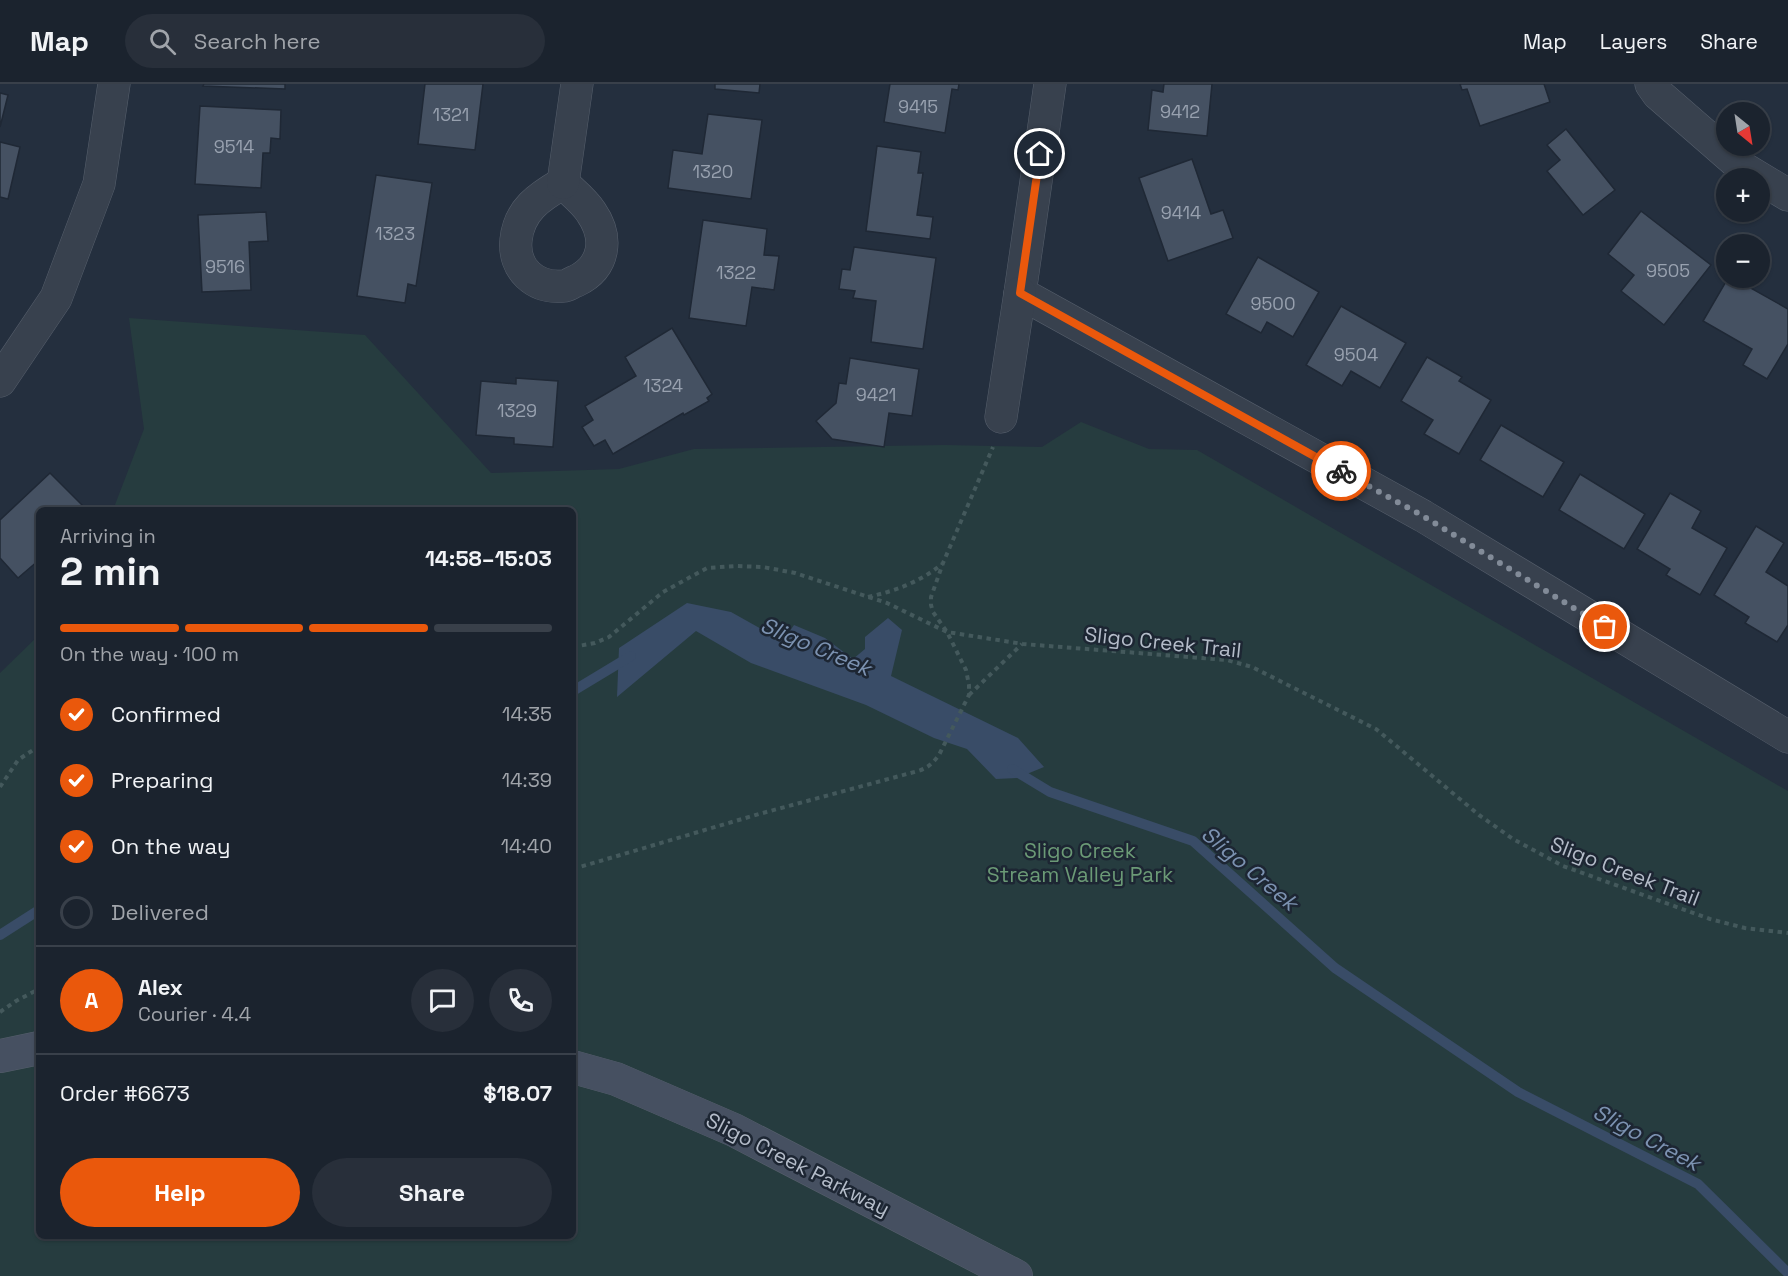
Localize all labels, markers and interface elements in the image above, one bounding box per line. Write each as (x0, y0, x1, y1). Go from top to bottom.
search box (125, 14, 545, 68)
text: Map (30, 23, 89, 59)
icon: search (146, 25, 179, 58)
text: Search here (194, 27, 321, 55)
text: Map (1523, 28, 1567, 55)
text: Layers (1600, 28, 1667, 55)
text: Share (1700, 28, 1758, 55)
house number: 9415 (898, 95, 938, 118)
house number: 9412 (1160, 100, 1200, 123)
north arrow (1716, 102, 1770, 156)
map controls (1716, 102, 1770, 288)
house number: 1321 (433, 103, 469, 126)
pin (1014, 128, 1065, 179)
house number: 9514 (214, 135, 254, 158)
icon: home (1023, 137, 1056, 170)
house number: 1320 (693, 160, 733, 183)
button: + (1716, 168, 1770, 222)
house number: 9414 (1161, 201, 1201, 224)
house number: 1323 (375, 222, 415, 245)
button: − (1716, 234, 1770, 288)
house number: 9516 (205, 255, 245, 278)
house number: 9505 (1646, 259, 1690, 282)
house number: 1322 (716, 261, 756, 284)
house number: 9500 (1251, 292, 1295, 315)
house number: 9504 (1334, 343, 1378, 366)
house number: 1324 (643, 374, 683, 397)
house number: 9421 (856, 383, 896, 406)
house number: 1329 (497, 399, 537, 422)
courier (1311, 441, 1371, 501)
icon: bike (1325, 455, 1358, 488)
text: Arriving in (60, 523, 156, 549)
text: 14:58–15:03 (425, 544, 552, 572)
text: 2 min (60, 547, 161, 596)
pin (1579, 601, 1630, 652)
water label: Sligo Creek (756, 610, 878, 683)
icon: bag (1588, 610, 1621, 643)
street label: Sligo Creek Trail (1083, 620, 1243, 664)
text: On the way · 100 m (60, 641, 239, 667)
icon: check (60, 698, 93, 731)
text: Confirmed (111, 700, 221, 728)
text: 14:35 (502, 701, 552, 727)
icon: check (60, 764, 93, 797)
text: Preparing (111, 766, 213, 794)
text: 14:39 (502, 767, 552, 793)
water label: Sligo Creek (1196, 819, 1306, 918)
icon: check (60, 830, 93, 863)
street label: Sligo Creek Trail (1547, 830, 1703, 912)
text: On the way (111, 832, 230, 860)
text: 14:40 (501, 833, 552, 859)
park label: Sligo Creek Stream Valley Park (987, 837, 1173, 888)
text: Delivered (111, 898, 209, 926)
button: chat (411, 969, 474, 1032)
button: phone (489, 969, 552, 1032)
text: Alex (138, 973, 183, 1001)
text: A (85, 986, 98, 1014)
text: Courier · 4.4 (138, 1001, 251, 1027)
text: Order #6673 (60, 1079, 190, 1107)
text: $18.07 (483, 1079, 552, 1107)
water label: Sligo Creek (1589, 1097, 1707, 1178)
street label: Sligo Creek Parkway (702, 1106, 894, 1222)
button: Help (60, 1158, 300, 1227)
button: Share (312, 1158, 552, 1227)

